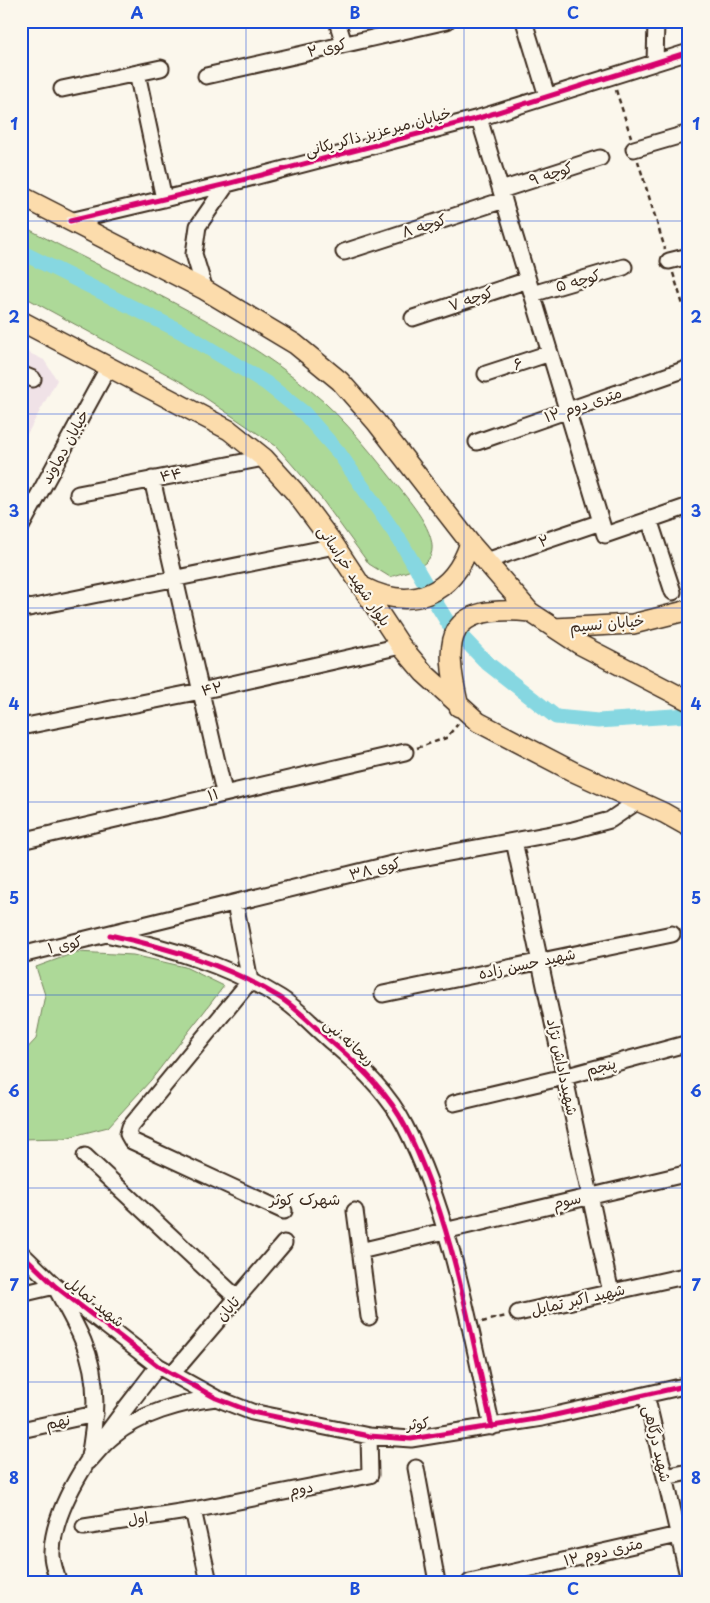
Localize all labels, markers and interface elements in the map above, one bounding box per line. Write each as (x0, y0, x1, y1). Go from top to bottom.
text: A (131, 0, 144, 24)
text: B (350, 0, 361, 24)
text: C (567, 0, 579, 24)
street label: کوی ۲ (305, 31, 349, 62)
street label: خیابان میرعزیز ذاکر یکانی (302, 100, 453, 161)
text: 1 (10, 111, 18, 135)
text: 1 (692, 111, 700, 135)
street label: کوچه ۹ (526, 155, 575, 190)
street label: کوچه ۸ (398, 207, 449, 243)
street label: کوچه ۵ (552, 262, 603, 297)
street label: کوچه ۷ (445, 279, 496, 316)
text: 2 (8, 304, 20, 328)
text: 2 (690, 304, 702, 328)
street label: ۶ (510, 350, 525, 375)
street label: ۱۲ متری دوم (541, 380, 625, 429)
street label: خیابان دماوند (34, 405, 94, 488)
street label: ۴۴ (157, 460, 184, 487)
text: 3 (9, 498, 19, 522)
text: 3 (691, 498, 701, 522)
street label: بلوار شهید خراسانی (313, 520, 398, 630)
street label: ۲ (535, 527, 552, 552)
street label: خیابان نسیم (569, 608, 645, 639)
street label: ۴۲ (199, 674, 225, 701)
text: 4 (9, 691, 20, 715)
text: 4 (691, 691, 702, 715)
street label: ۱۱ (205, 781, 221, 806)
street label: کوی ۳۸ (346, 850, 403, 885)
text: 5 (9, 885, 19, 909)
text: 5 (691, 885, 701, 909)
street label: کوی ۱ (45, 928, 84, 959)
street label: شهید حسن زاده (476, 941, 577, 984)
street label: ریحانه نبی (319, 1012, 381, 1070)
street label: شهیدداداش نژاد (542, 1016, 585, 1117)
street label: پنجم (583, 1051, 619, 1082)
text: 6 (8, 1078, 20, 1102)
text: 6 (690, 1078, 702, 1102)
street label: سوم (550, 1185, 584, 1216)
district label: شهرک کوثر (268, 1186, 340, 1210)
street label: شهید تمایل (61, 1270, 130, 1332)
text: 7 (9, 1272, 19, 1296)
text: 7 (691, 1272, 701, 1296)
street label: شهید اکبر تمایل (528, 1277, 627, 1321)
street label: تابان (209, 1290, 245, 1326)
street label: شهید درگاهی (638, 1403, 678, 1484)
street label: نهم (43, 1407, 72, 1436)
street label: کوثر (403, 1410, 430, 1435)
text: 8 (9, 1465, 19, 1489)
text: 8 (691, 1465, 701, 1489)
street label: دوم (287, 1474, 315, 1503)
street label: اول (126, 1505, 150, 1530)
street label: ۱۲ متری دوم (561, 1530, 645, 1573)
text: A (131, 1576, 144, 1600)
text: B (350, 1576, 361, 1600)
text: C (567, 1576, 579, 1600)

